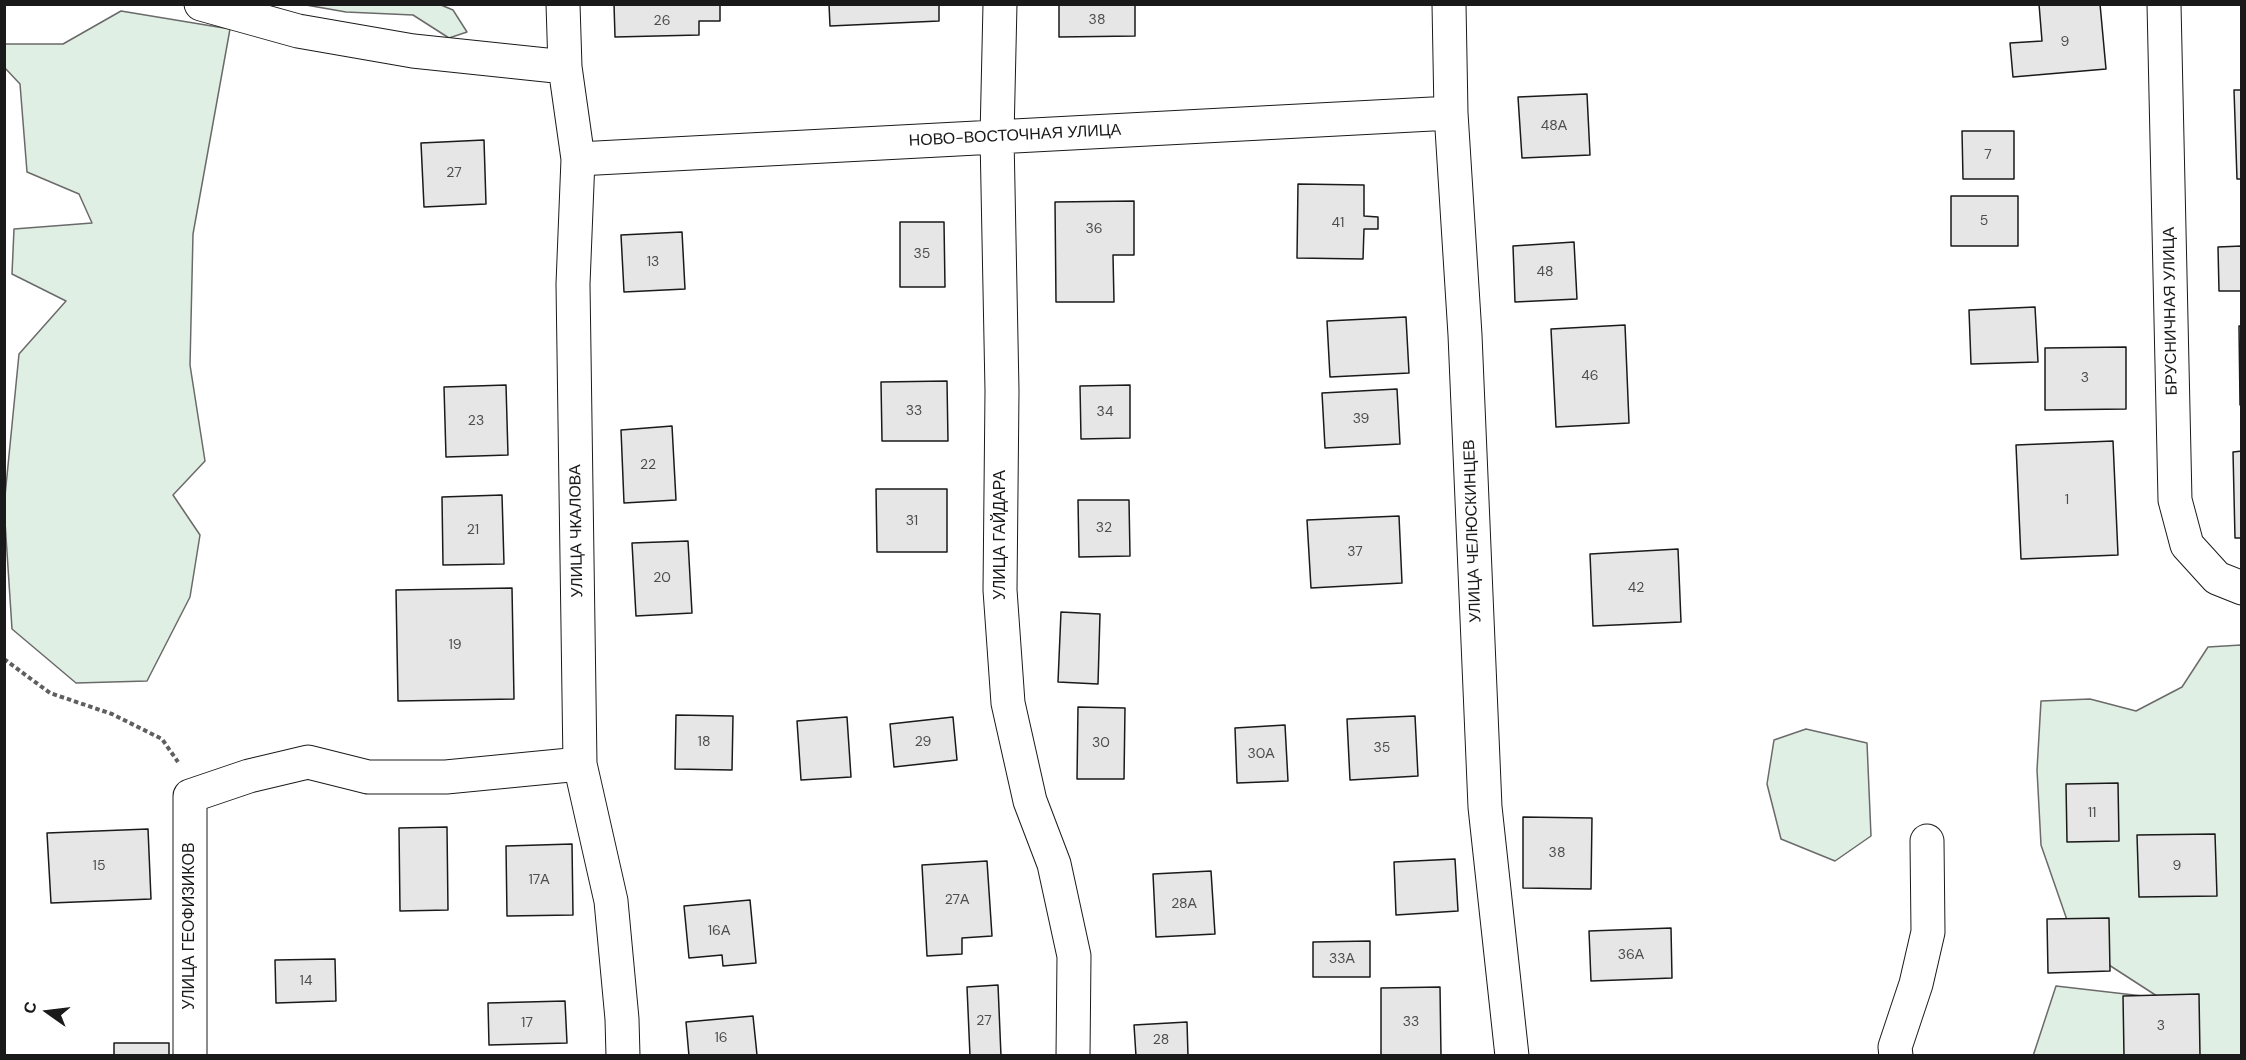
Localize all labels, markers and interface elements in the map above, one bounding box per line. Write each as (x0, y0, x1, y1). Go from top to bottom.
house number: 38 (1089, 12, 1105, 28)
house number: 26 (654, 13, 670, 29)
house number: 9 (2061, 34, 2069, 50)
house number: 48А (1541, 118, 1567, 134)
street label: НОВО-ВОСТОЧНАЯ УЛИЦА (908, 121, 1122, 151)
house number: 7 (1984, 147, 1992, 163)
house number: 27 (446, 165, 462, 181)
house number: 5 (1980, 213, 1988, 229)
house number: 41 (1332, 215, 1344, 231)
house number: 36 (1085, 221, 1103, 237)
street label: БРУСНИЧНАЯ УЛИЦА (2160, 227, 2182, 395)
house number: 35 (914, 246, 930, 262)
house number: 13 (647, 254, 659, 270)
house number: 48 (1536, 264, 1554, 280)
house number: 46 (1581, 368, 1599, 384)
house number: 3 (2081, 370, 2089, 386)
house number: 33 (906, 403, 922, 419)
house number: 34 (1097, 404, 1113, 420)
house number: 39 (1353, 411, 1369, 427)
house number: 23 (468, 413, 484, 429)
street label: УЛИЦА ЧЕЛЮСКИНЦЕВ (1460, 439, 1486, 623)
house number: 22 (640, 457, 656, 473)
street label: УЛИЦА ЧКАЛОВА (566, 464, 588, 598)
street label: УЛИЦА ГАЙДАРА (991, 470, 1011, 600)
house number: 1 (2065, 492, 2069, 508)
house number: 31 (906, 513, 918, 529)
house number: 32 (1096, 520, 1112, 536)
house number: 21 (467, 522, 479, 538)
house number: 37 (1347, 544, 1363, 560)
house number: 20 (653, 570, 671, 586)
house number: 42 (1628, 580, 1644, 596)
house number: 19 (448, 637, 462, 653)
house number: 18 (698, 734, 710, 750)
house number: 29 (915, 734, 931, 750)
house number: 30 (1092, 735, 1110, 751)
house number: 35 (1374, 740, 1390, 756)
house number: 30А (1247, 746, 1275, 762)
house number: 11 (2088, 805, 2096, 821)
street label: УЛИЦА ГЕОФИЗИКОВ (180, 842, 200, 1010)
house number: 38 (1549, 845, 1565, 861)
house number: 15 (93, 858, 105, 874)
house number: 9 (2173, 858, 2181, 874)
house number: 17А (528, 872, 550, 888)
house number: 27А (945, 892, 969, 908)
house number: 28А (1171, 896, 1197, 912)
house number: 16А (708, 923, 730, 939)
house number: 36А (1618, 947, 1644, 963)
house number: 33А (1329, 951, 1355, 967)
house number: 14 (300, 973, 312, 989)
north arrow (18, 982, 78, 1042)
text: С (18, 999, 42, 1016)
house number: 27 (976, 1013, 992, 1029)
house number: 33 (1403, 1014, 1419, 1030)
house number: 17 (521, 1015, 533, 1031)
house number: 3 (2157, 1018, 2165, 1034)
house number: 16 (714, 1030, 728, 1046)
house number: 28 (1153, 1032, 1169, 1048)

